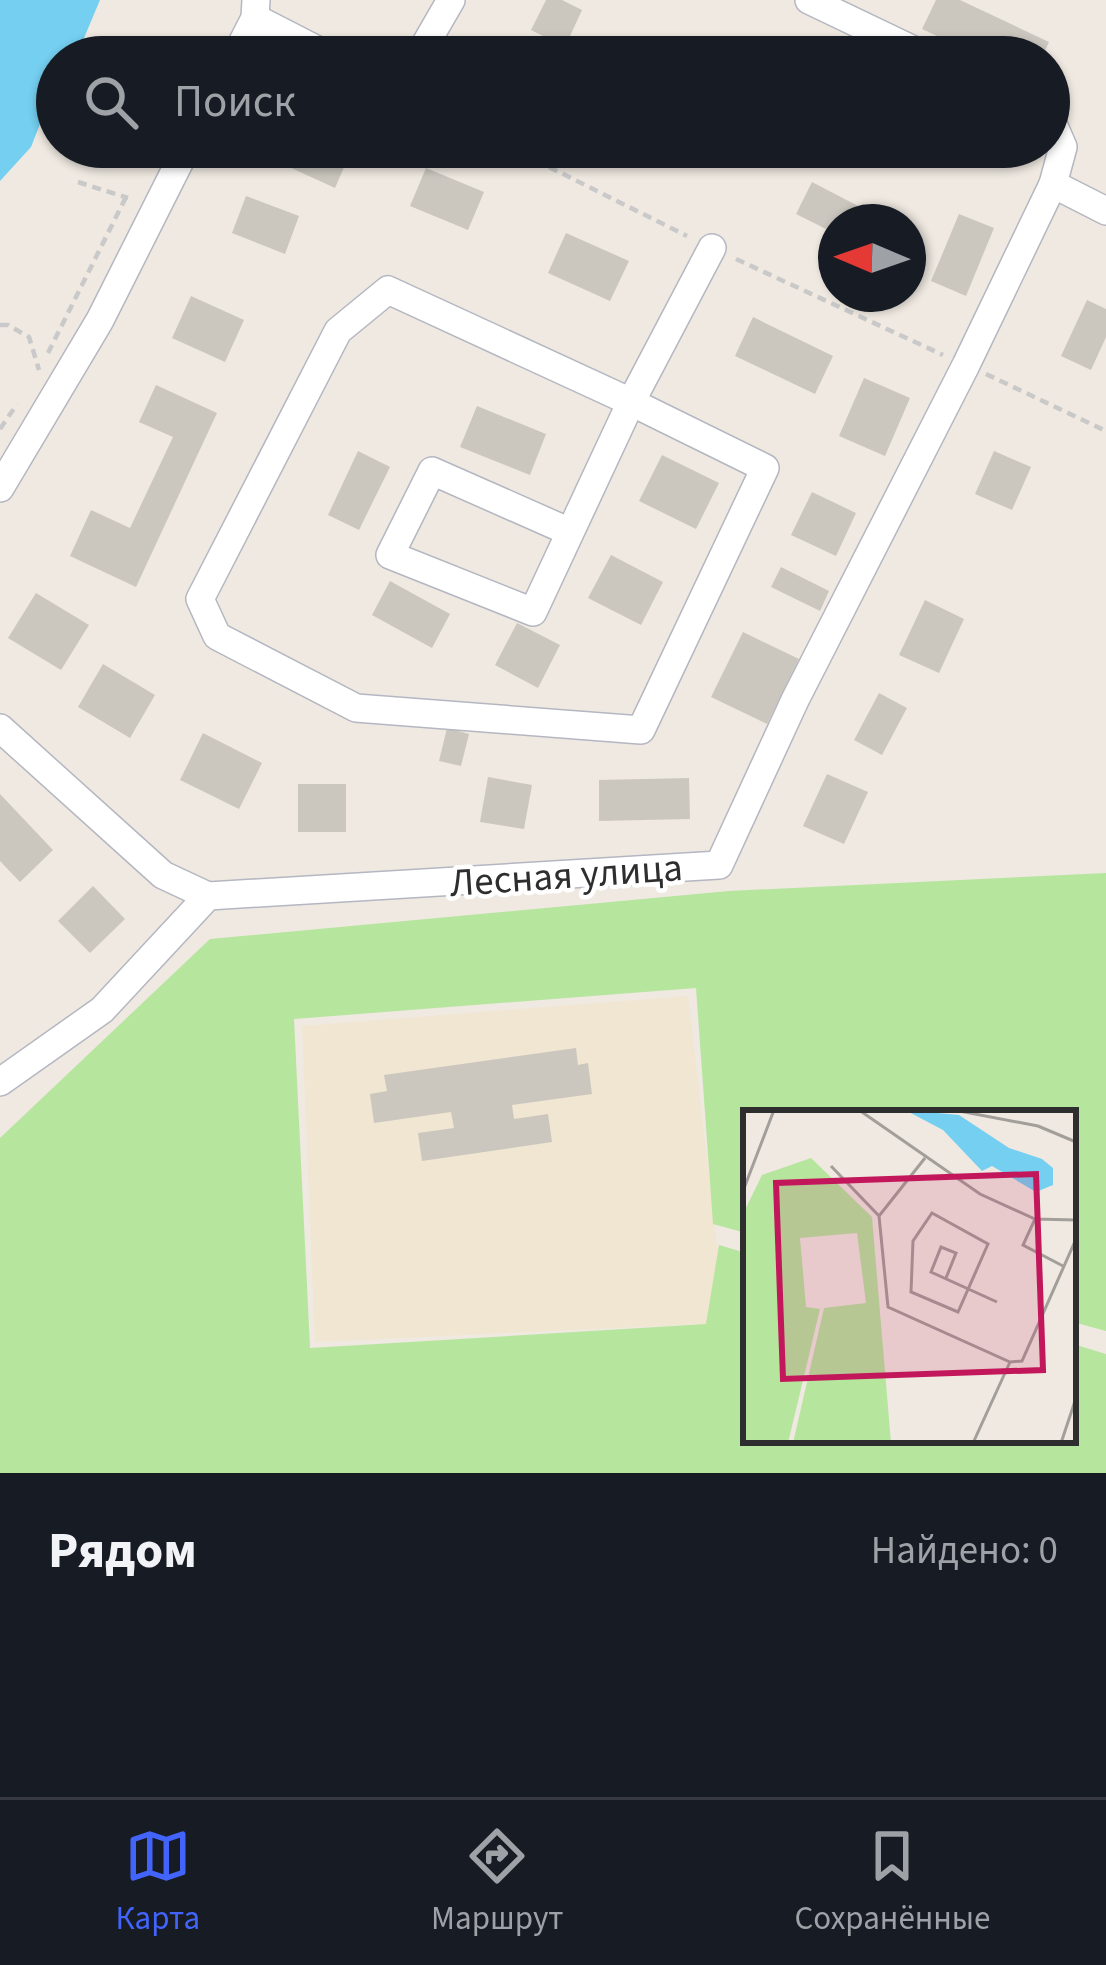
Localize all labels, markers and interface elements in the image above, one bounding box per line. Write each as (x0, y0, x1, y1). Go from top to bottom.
search box (36, 36, 1070, 168)
icon: search (78, 69, 144, 135)
text: Поиск (174, 70, 296, 134)
north arrow (818, 204, 926, 312)
street label: Лесная улица (448, 840, 685, 912)
inset map (743, 1110, 1076, 1443)
text: Рядом (48, 1515, 197, 1587)
text: Найдено: 0 (871, 1523, 1058, 1579)
tab: Карта (115, 1823, 200, 1942)
tab: Маршрут (431, 1823, 564, 1942)
tab: Сохранённые (795, 1823, 990, 1942)

